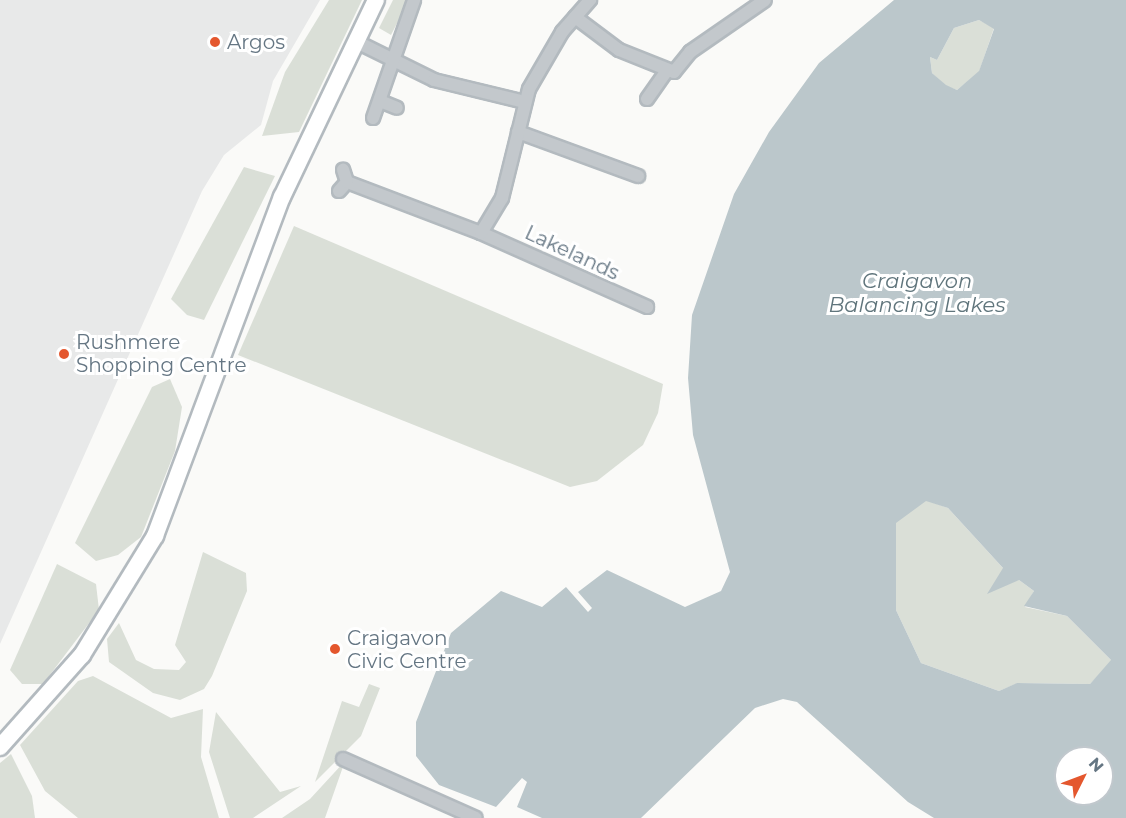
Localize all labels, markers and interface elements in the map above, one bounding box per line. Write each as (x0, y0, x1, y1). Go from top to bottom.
place label: Argos (227, 30, 285, 54)
marker: Argos (208, 35, 222, 49)
street label: Lakelands (521, 221, 623, 285)
water label: Craigavon Balancing Lakes (829, 268, 1005, 318)
place label: Rushmere Shopping Centre (76, 330, 247, 377)
marker: Rushmere Shopping Centre (57, 347, 71, 361)
place label: Craigavon Civic Centre (347, 626, 467, 673)
marker: Craigavon Civic Centre (328, 642, 342, 656)
north arrow (1054, 746, 1114, 806)
text: N (1085, 754, 1108, 776)

